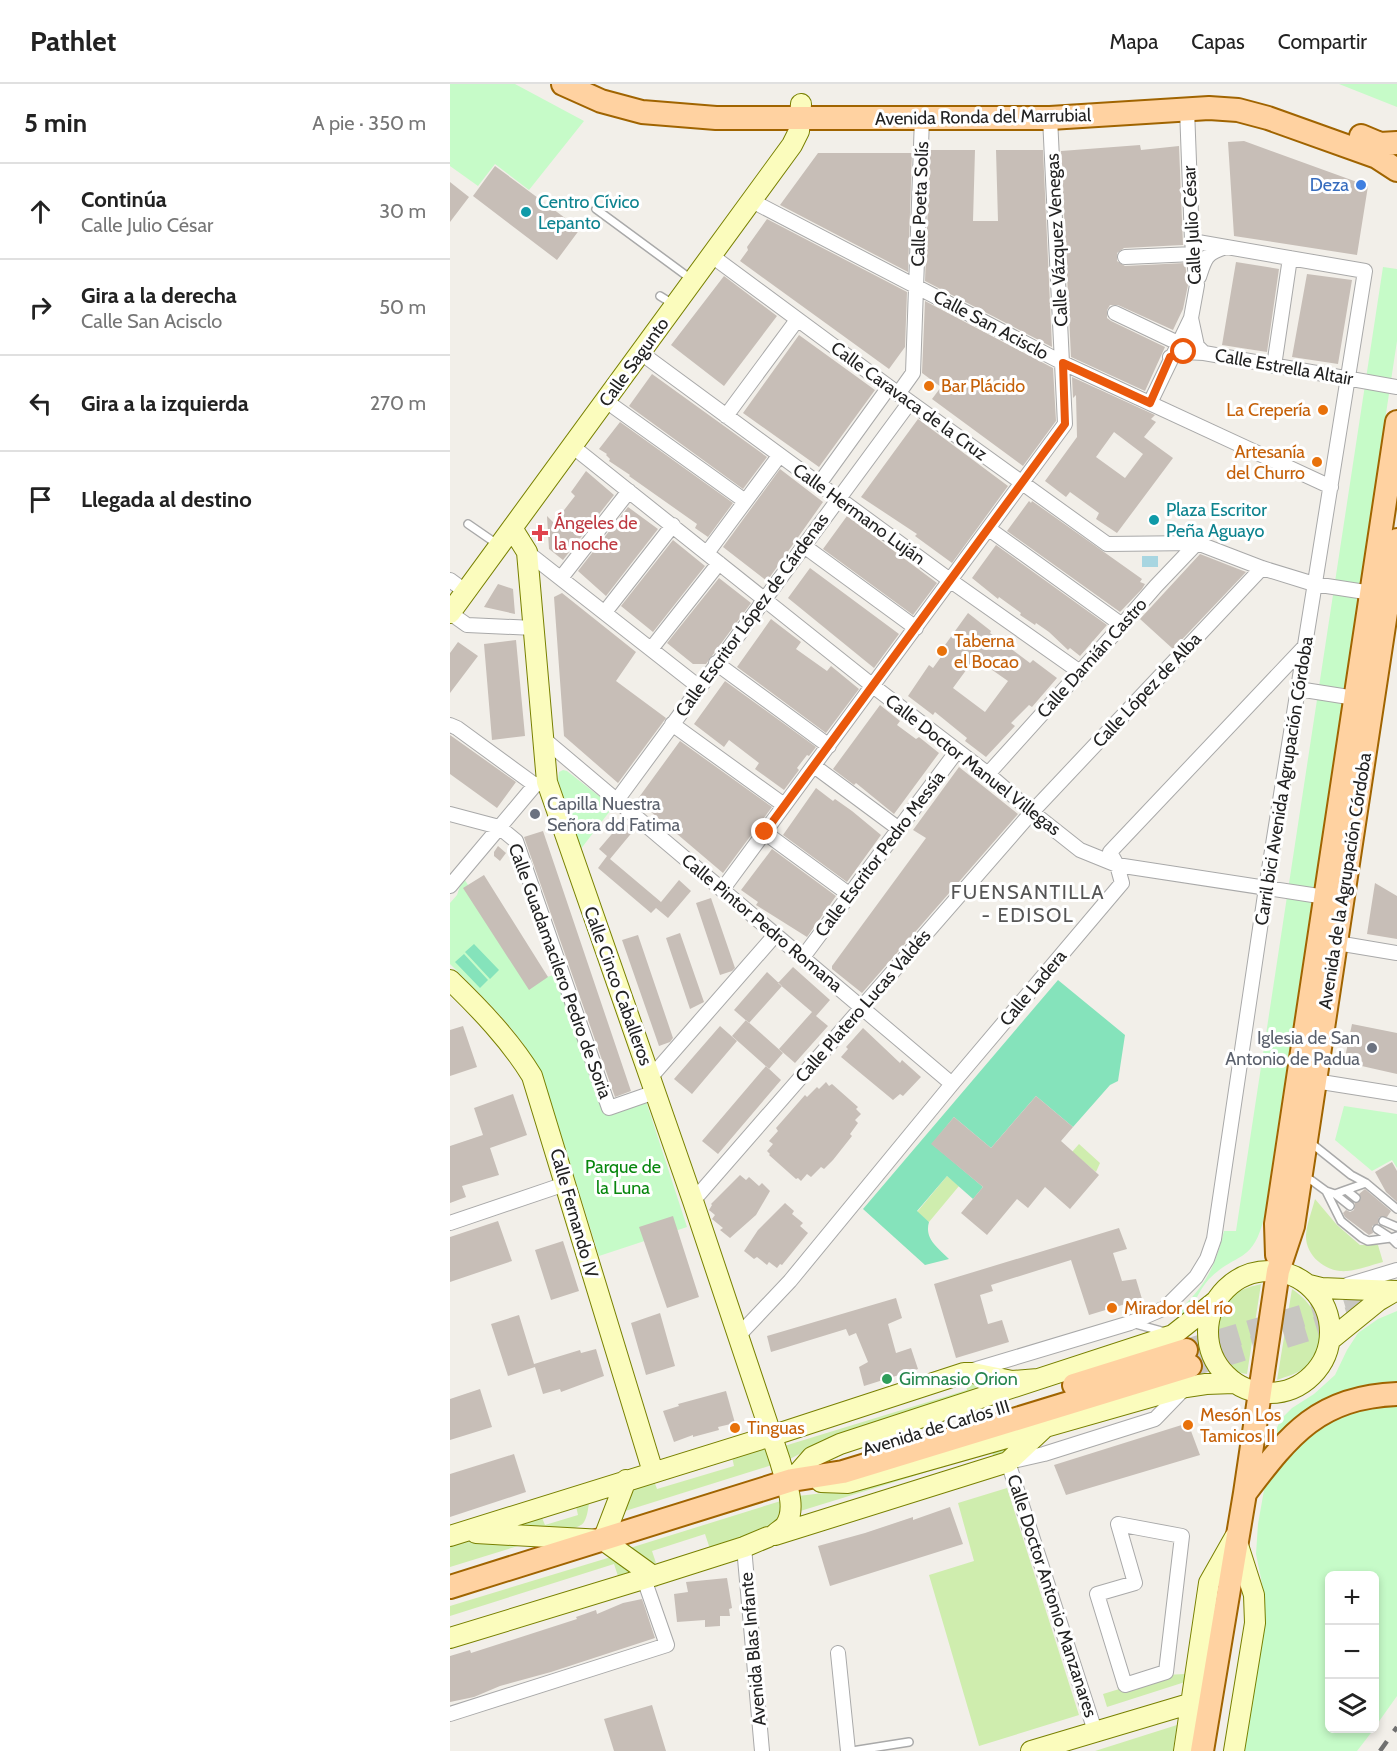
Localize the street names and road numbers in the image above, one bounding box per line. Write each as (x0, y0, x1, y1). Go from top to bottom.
street label: Avenida Ronda del Marrubial (875, 104, 1092, 130)
street label: Calle Poeta Solís (907, 141, 933, 267)
street label: Calle Vázquez Venegas (1041, 153, 1073, 327)
street label: Calle Julio César (1178, 165, 1206, 285)
street label: Calle San Acisclo (930, 285, 1052, 365)
street label: Calle Sagunto (594, 313, 674, 411)
street label: Calle Caravaca de la Cruz (826, 337, 992, 465)
street label: Calle Estrella Altair (1213, 344, 1355, 390)
street label: Calle Hermano Luján (789, 459, 929, 569)
street label: Calle Escritor López de Cárdenas (671, 509, 833, 721)
street label: Calle Damián Castro (1032, 593, 1152, 723)
street label: Calle López de Alba (1088, 628, 1206, 752)
street label: Carril bici Avenida Agrupación Córdoba (1250, 635, 1318, 927)
street label: Calle Doctor Manuel Villegas (881, 690, 1065, 840)
street label: Avenida de la Agrupación Córdoba (1314, 751, 1376, 1011)
street label: Calle Escritor Pedro Messía (811, 767, 950, 941)
street label: Calle Guadamacilero Pedro de Soria (504, 840, 617, 1102)
street label: Calle Pintor Pedro Romana (677, 849, 847, 997)
street label: Calle Cinco Caballeros (579, 903, 657, 1069)
street label: Calle Platero Lucas Valdés (791, 925, 935, 1087)
street label: Calle Ladera (995, 945, 1071, 1030)
street label: Calle Fernando IV (545, 1146, 603, 1280)
street label: Avenida de Carlos III (860, 1395, 1012, 1461)
street label: Calle Doctor Antonio Manzanares (1002, 1472, 1102, 1720)
street label: Avenida Blas Infante (735, 1571, 771, 1727)

